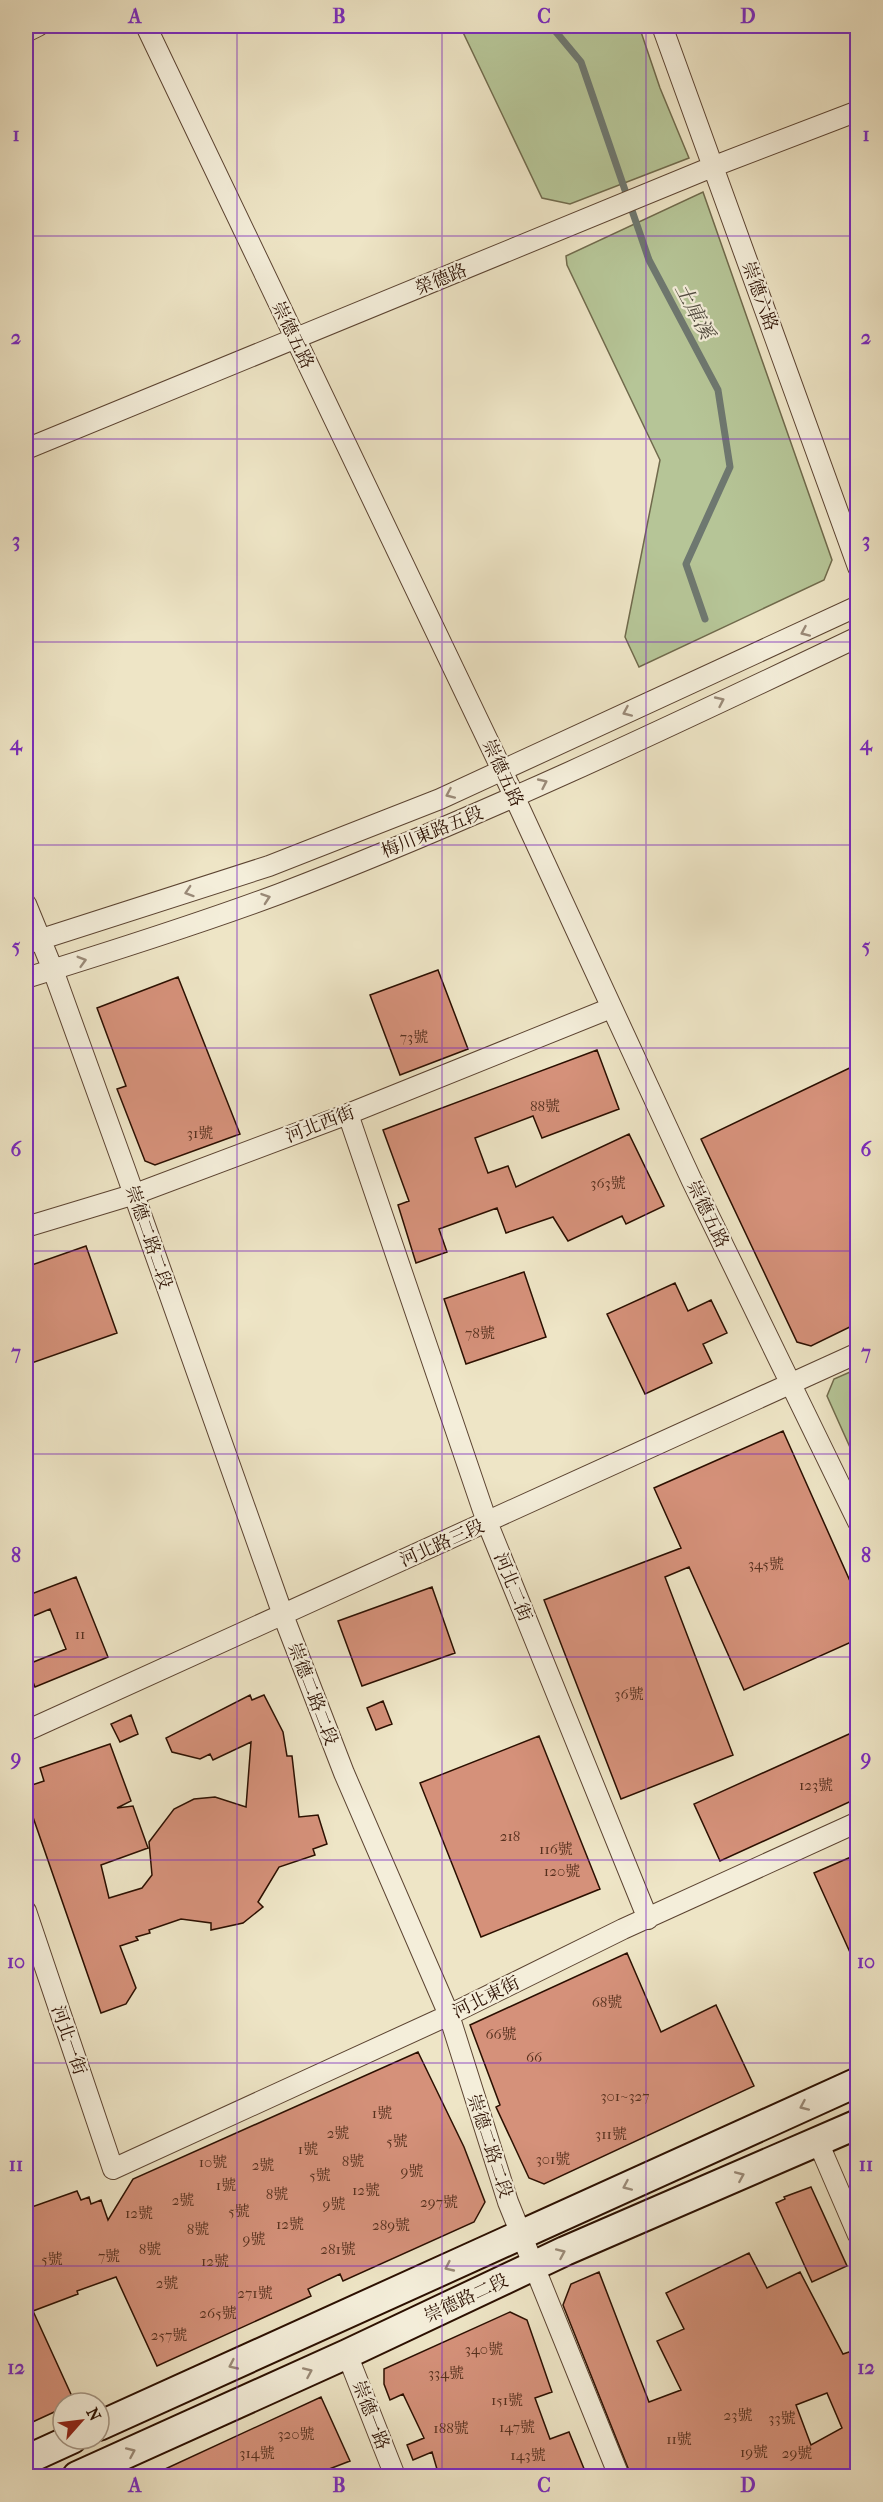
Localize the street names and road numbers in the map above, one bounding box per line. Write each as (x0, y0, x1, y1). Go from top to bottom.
street label: 崇德六路 (737, 259, 782, 334)
street label: 榮德路 (412, 260, 470, 299)
street label: 崇德五路 (267, 298, 318, 372)
street label: 崇德五路 (478, 736, 527, 810)
street label: 梅川東路五段 (378, 802, 486, 862)
street label: 河北西街 (283, 1102, 358, 1147)
street label: 崇德五路 (682, 1177, 733, 1251)
street label: 崇德二路二段 (121, 1183, 176, 1292)
street label: 河北路三段 (397, 1516, 488, 1571)
street label: 河北二街 (489, 1550, 536, 1624)
street label: 崇德二路二段 (283, 1640, 342, 1748)
street label: 河北東街 (449, 1972, 523, 2023)
street label: 河北一街 (47, 2003, 90, 2078)
street label: 崇德二路二段 (463, 2092, 516, 2201)
street label: 崇德路二段 (421, 2270, 511, 2327)
street label: 崇德一路 (348, 2378, 393, 2453)

